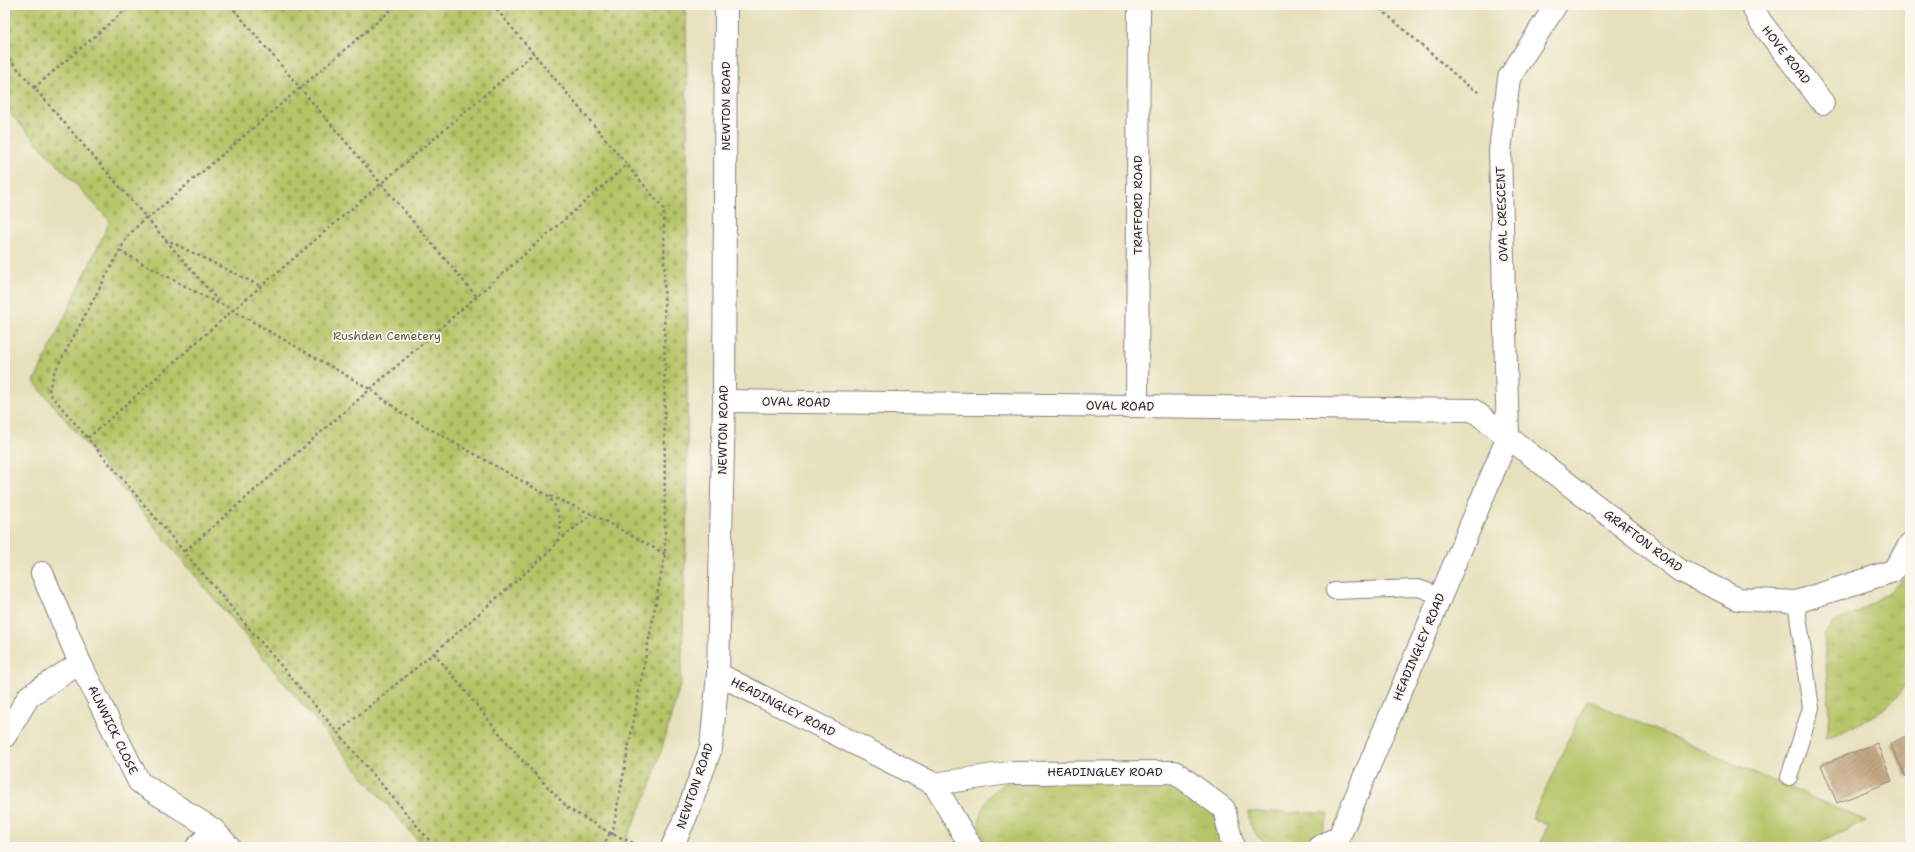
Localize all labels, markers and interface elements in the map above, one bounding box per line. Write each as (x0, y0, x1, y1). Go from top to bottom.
street label: HOVE ROAD (1758, 22, 1814, 88)
street label: NEWTON ROAD (718, 61, 734, 151)
street label: TRAFFORD ROAD (1130, 155, 1146, 255)
street label: OVAL CRESCENT (1492, 165, 1512, 262)
park label: Rushden Cemetery (333, 328, 441, 344)
street label: NEWTON ROAD (714, 385, 732, 475)
street label: OVAL ROAD (762, 393, 830, 411)
street label: OVAL ROAD (1086, 397, 1154, 415)
street label: GRAFTON ROAD (1601, 506, 1686, 576)
street label: HEADINGLEY ROAD (1389, 591, 1449, 703)
street label: HEADINGLEY ROAD (728, 674, 838, 740)
street label: ALNWICK CLOSE (84, 683, 142, 777)
street label: NEWTON ROAD (673, 741, 717, 831)
street label: HEADINGLEY ROAD (1047, 764, 1163, 780)

